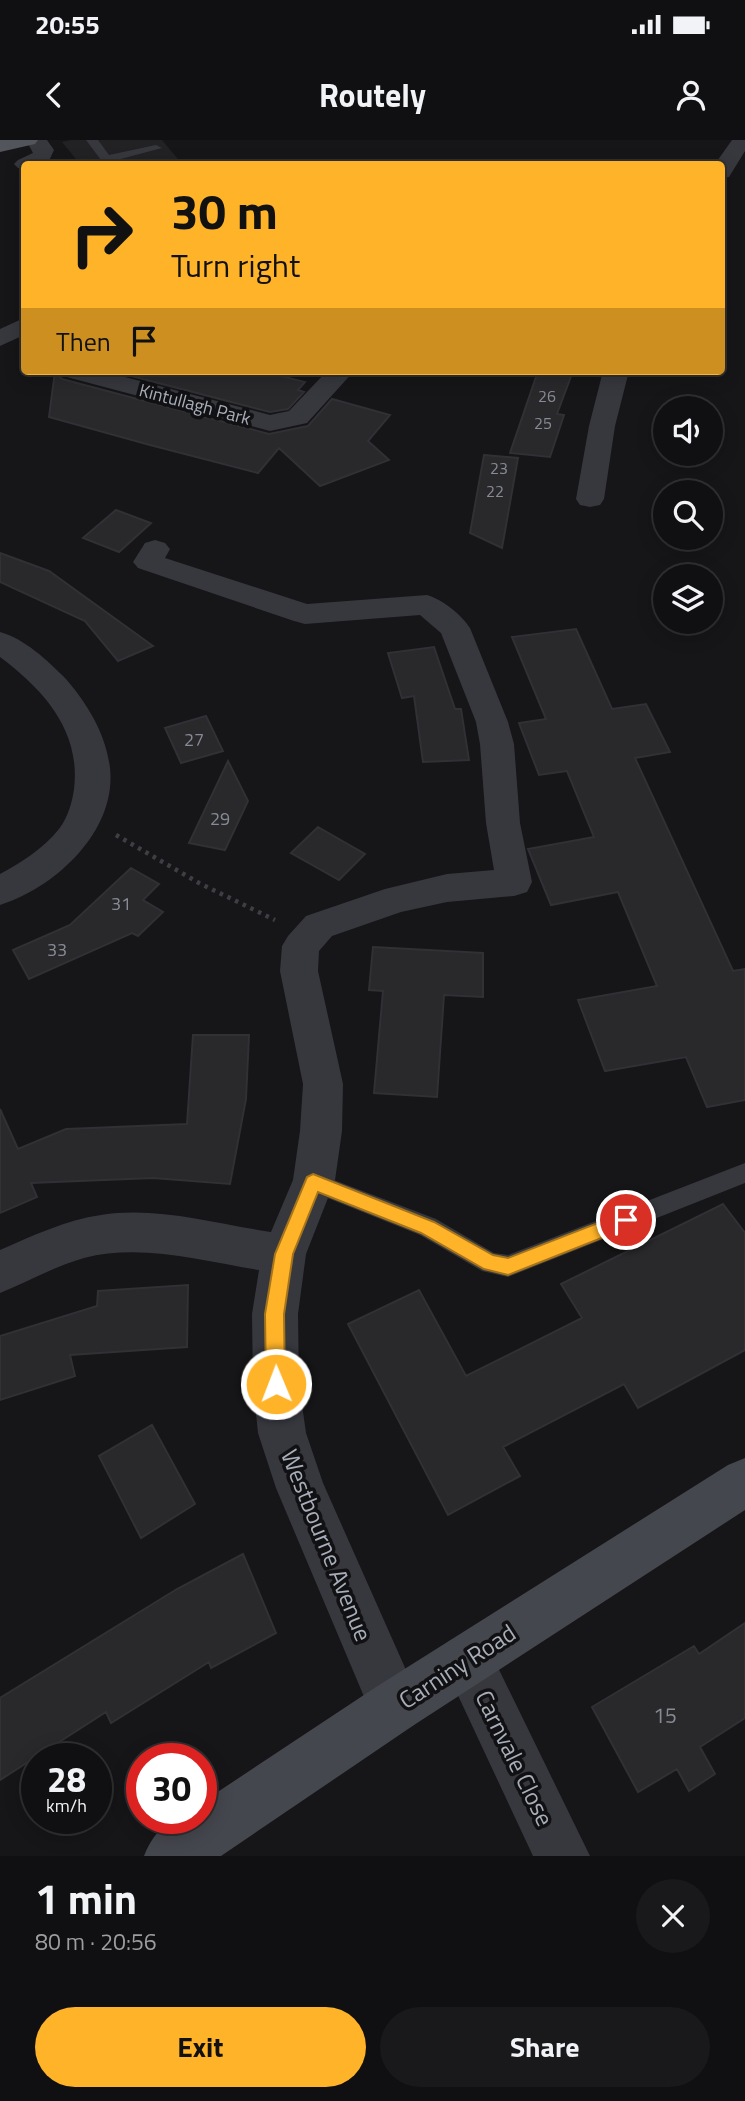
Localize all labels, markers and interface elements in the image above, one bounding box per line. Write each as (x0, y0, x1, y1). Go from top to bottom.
text: 20:55 (35, 5, 100, 44)
text: Routely (319, 71, 426, 119)
icon: back (35, 76, 73, 114)
icon: person (672, 76, 710, 114)
text: 30 m (171, 173, 278, 248)
icon: right (56, 189, 147, 280)
text: Turn right (171, 241, 300, 289)
text: Then (56, 322, 111, 361)
icon: arrive (125, 322, 163, 360)
street label: Kintullagh Park (136, 376, 254, 432)
house number: 26 (538, 384, 556, 408)
map controls (653, 396, 723, 634)
button: sound (653, 396, 723, 466)
house number: 25 (534, 411, 552, 435)
house number: 23 (490, 456, 508, 480)
house number: 22 (486, 479, 504, 503)
button: search (653, 480, 723, 550)
button: layers (653, 564, 723, 634)
house number: 27 (184, 726, 204, 753)
house number: 29 (210, 805, 230, 832)
house number: 31 (111, 890, 131, 917)
house number: 33 (47, 936, 67, 963)
pin (596, 1190, 656, 1250)
icon: arrive (607, 1201, 645, 1239)
position arrow (239, 1347, 313, 1421)
street label: Westbourne Avenue (272, 1444, 382, 1646)
street label: Carniny Road (391, 1615, 523, 1717)
street label: Carnvale Close (467, 1684, 563, 1832)
house number: 15 (653, 1699, 677, 1731)
speed limit sign: 30 (126, 1743, 217, 1834)
text: 28 (47, 1752, 86, 1806)
text: km/h (46, 1792, 87, 1819)
text: 1 min (35, 1866, 137, 1930)
button: close (636, 1879, 710, 1953)
text: 80 m · 20:56 (35, 1924, 157, 1959)
button: Exit (35, 2007, 366, 2087)
button: Share (380, 2007, 710, 2087)

